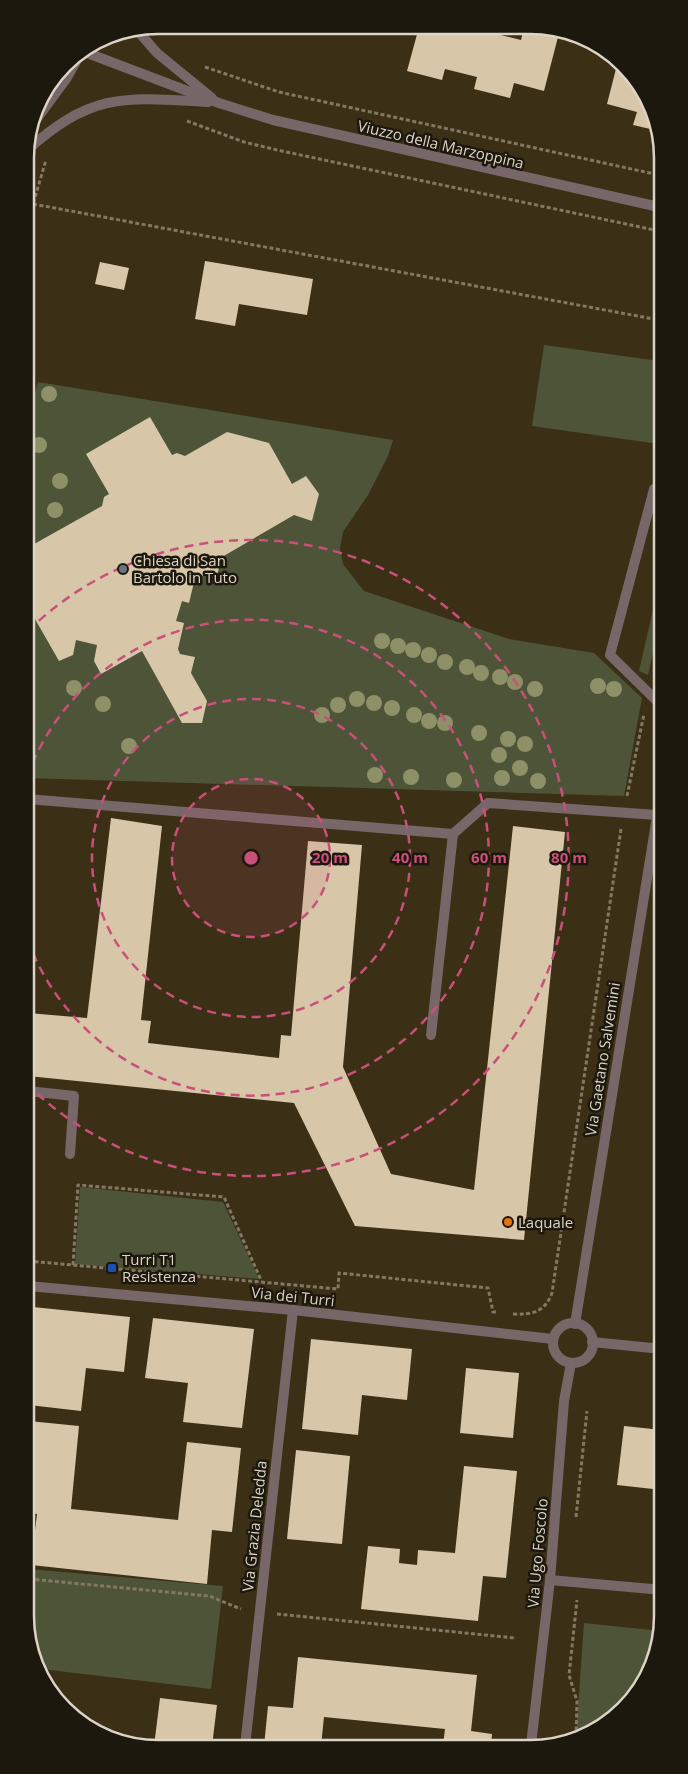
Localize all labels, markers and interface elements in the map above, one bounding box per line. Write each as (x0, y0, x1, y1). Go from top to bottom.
street label: Viuzzo della Marzoppina (356, 115, 526, 173)
place label: Chiesa di San Bartolo in Tuto (133, 550, 237, 587)
marker: Chiesa di San Bartolo in Tuto (117, 563, 129, 575)
text: 20 m (312, 847, 348, 867)
text: 40 m (392, 847, 428, 867)
text: 60 m (471, 847, 507, 867)
text: 80 m (551, 847, 587, 867)
centre of rings (242, 849, 260, 867)
street label: Via Gaetano Salvemini (580, 981, 624, 1137)
place label: Laquale (518, 1212, 573, 1232)
marker: Laquale (502, 1216, 514, 1228)
place label: Turri T1 Resistenza (122, 1249, 196, 1286)
marker: Turri T1 Resistenza (106, 1262, 118, 1274)
street label: Via dei Turri (250, 1282, 336, 1310)
street label: Via Grazia Deledda (237, 1460, 271, 1592)
street label: Via Ugo Foscolo (522, 1497, 552, 1609)

